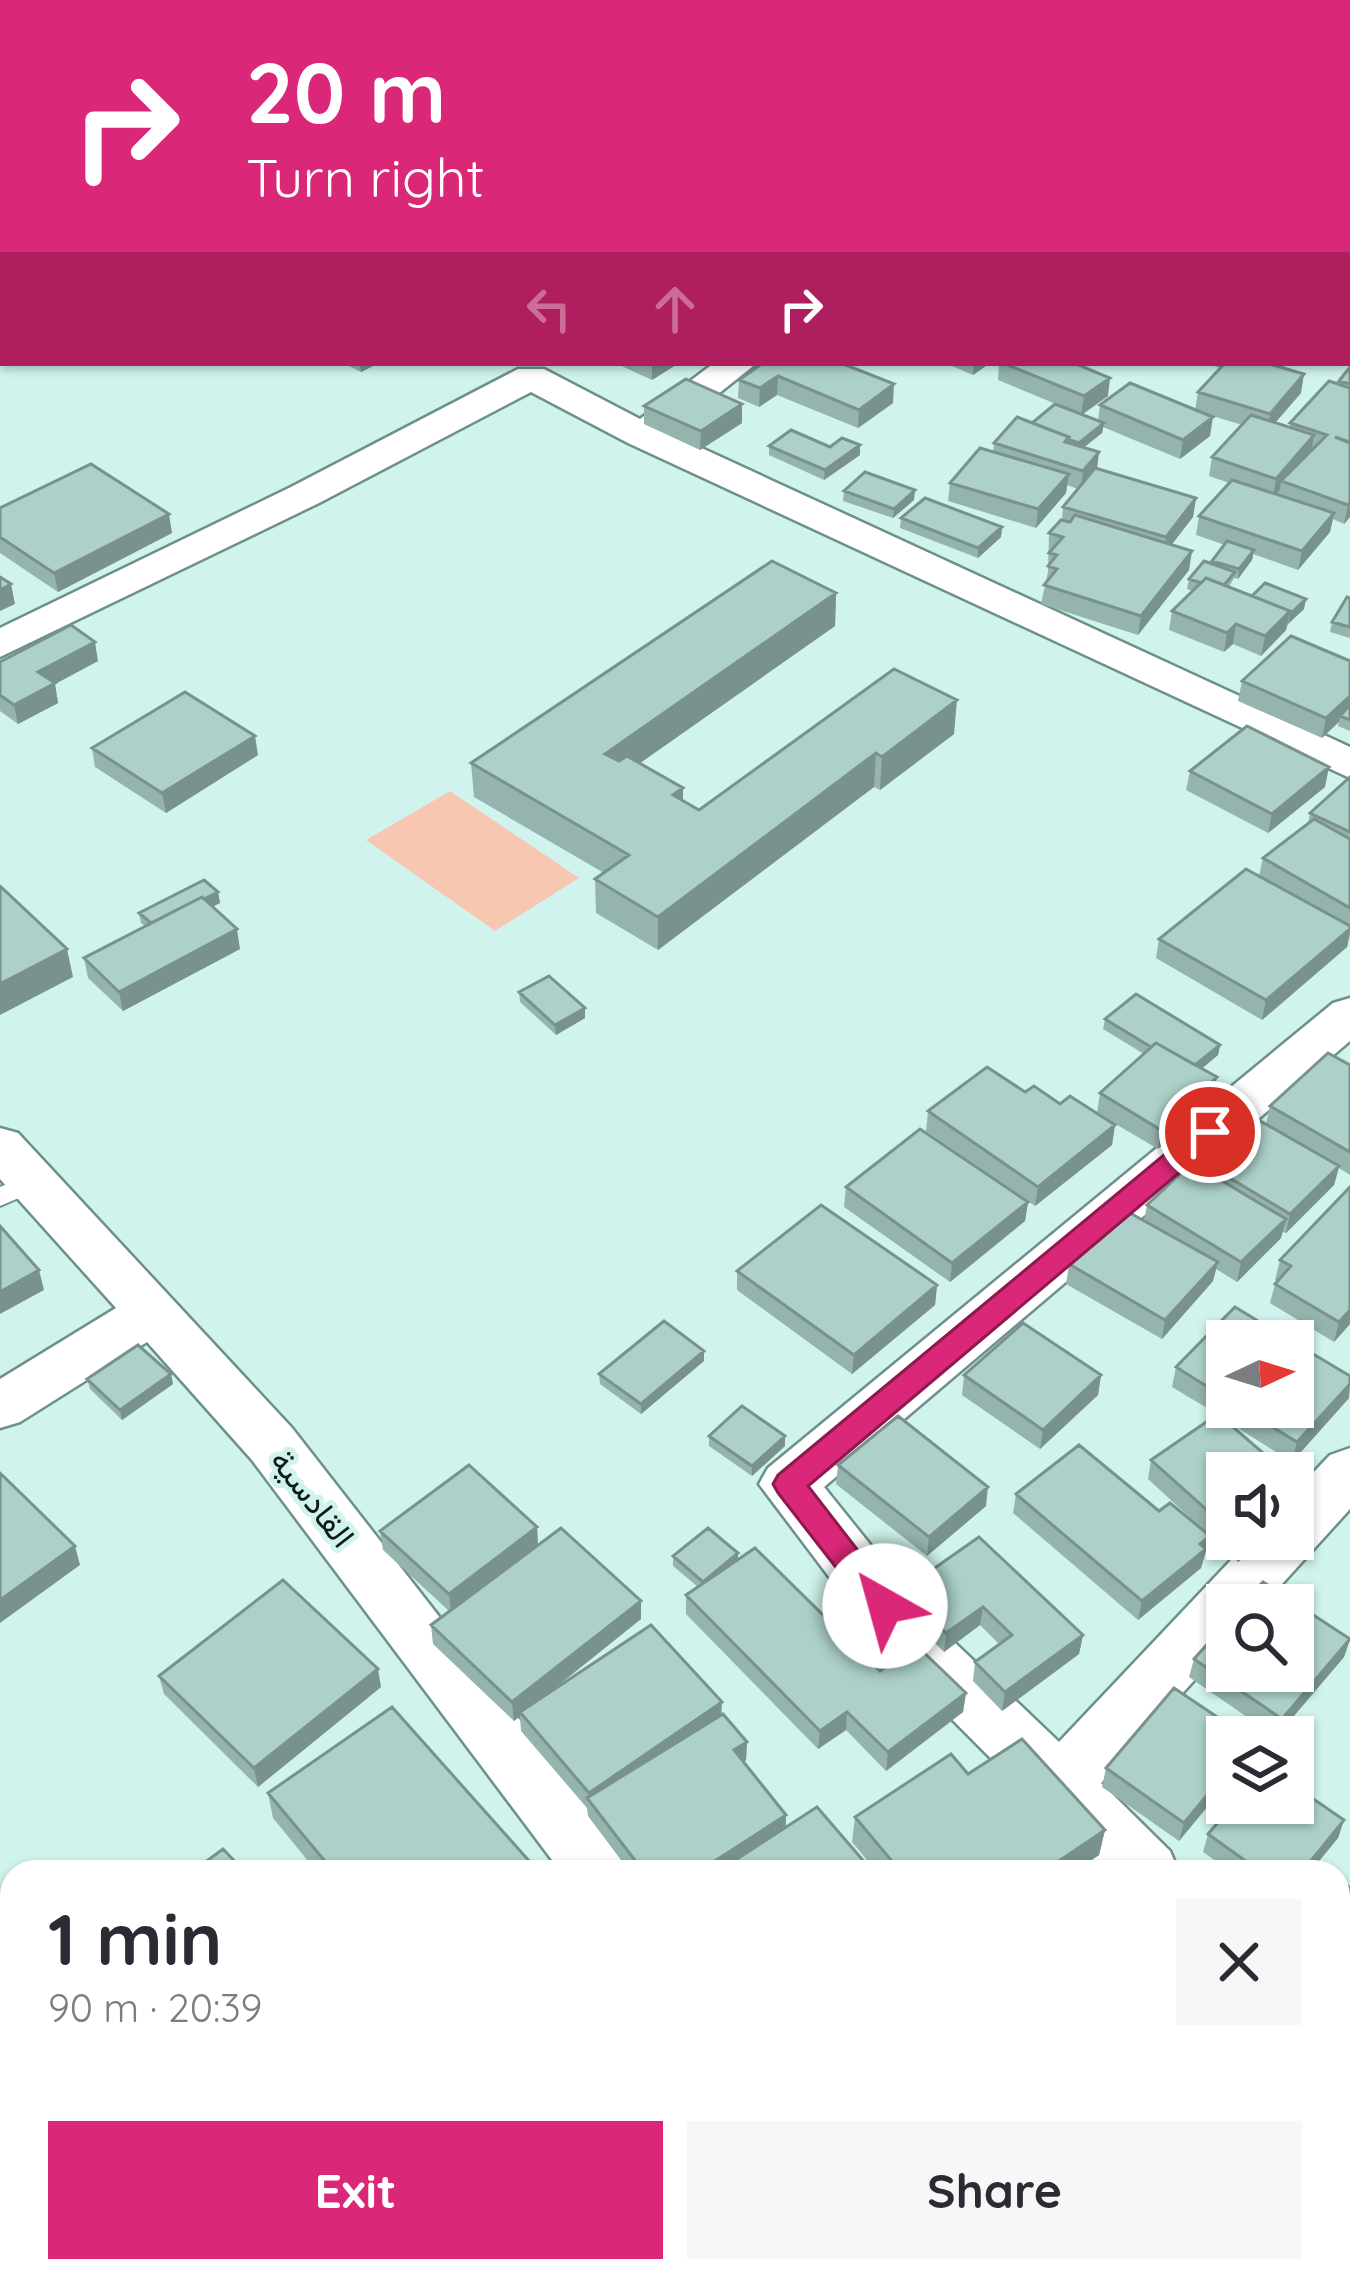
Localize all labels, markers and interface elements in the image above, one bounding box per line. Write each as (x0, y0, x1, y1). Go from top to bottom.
text: 20 m (246, 39, 446, 144)
icon: right (48, 48, 204, 204)
text: Turn right (246, 143, 485, 211)
icon: left (516, 276, 582, 342)
icon: ahead (642, 276, 708, 342)
icon: right (768, 276, 834, 342)
pin (1159, 1081, 1261, 1183)
icon: arrive (1177, 1099, 1243, 1165)
north arrow (1206, 1320, 1314, 1428)
map controls (1206, 1320, 1314, 1824)
street label: القادسية (262, 1440, 364, 1555)
button: sound (1206, 1452, 1314, 1560)
position arrow (822, 1543, 948, 1669)
button: search (1206, 1584, 1314, 1692)
button: layers (1206, 1716, 1314, 1824)
text: 1 min (48, 1893, 222, 1983)
button: close (1176, 1899, 1302, 2025)
text: 90 m · 20:39 (48, 1983, 262, 2032)
button: Exit (48, 2121, 663, 2259)
button: Share (687, 2121, 1302, 2259)

